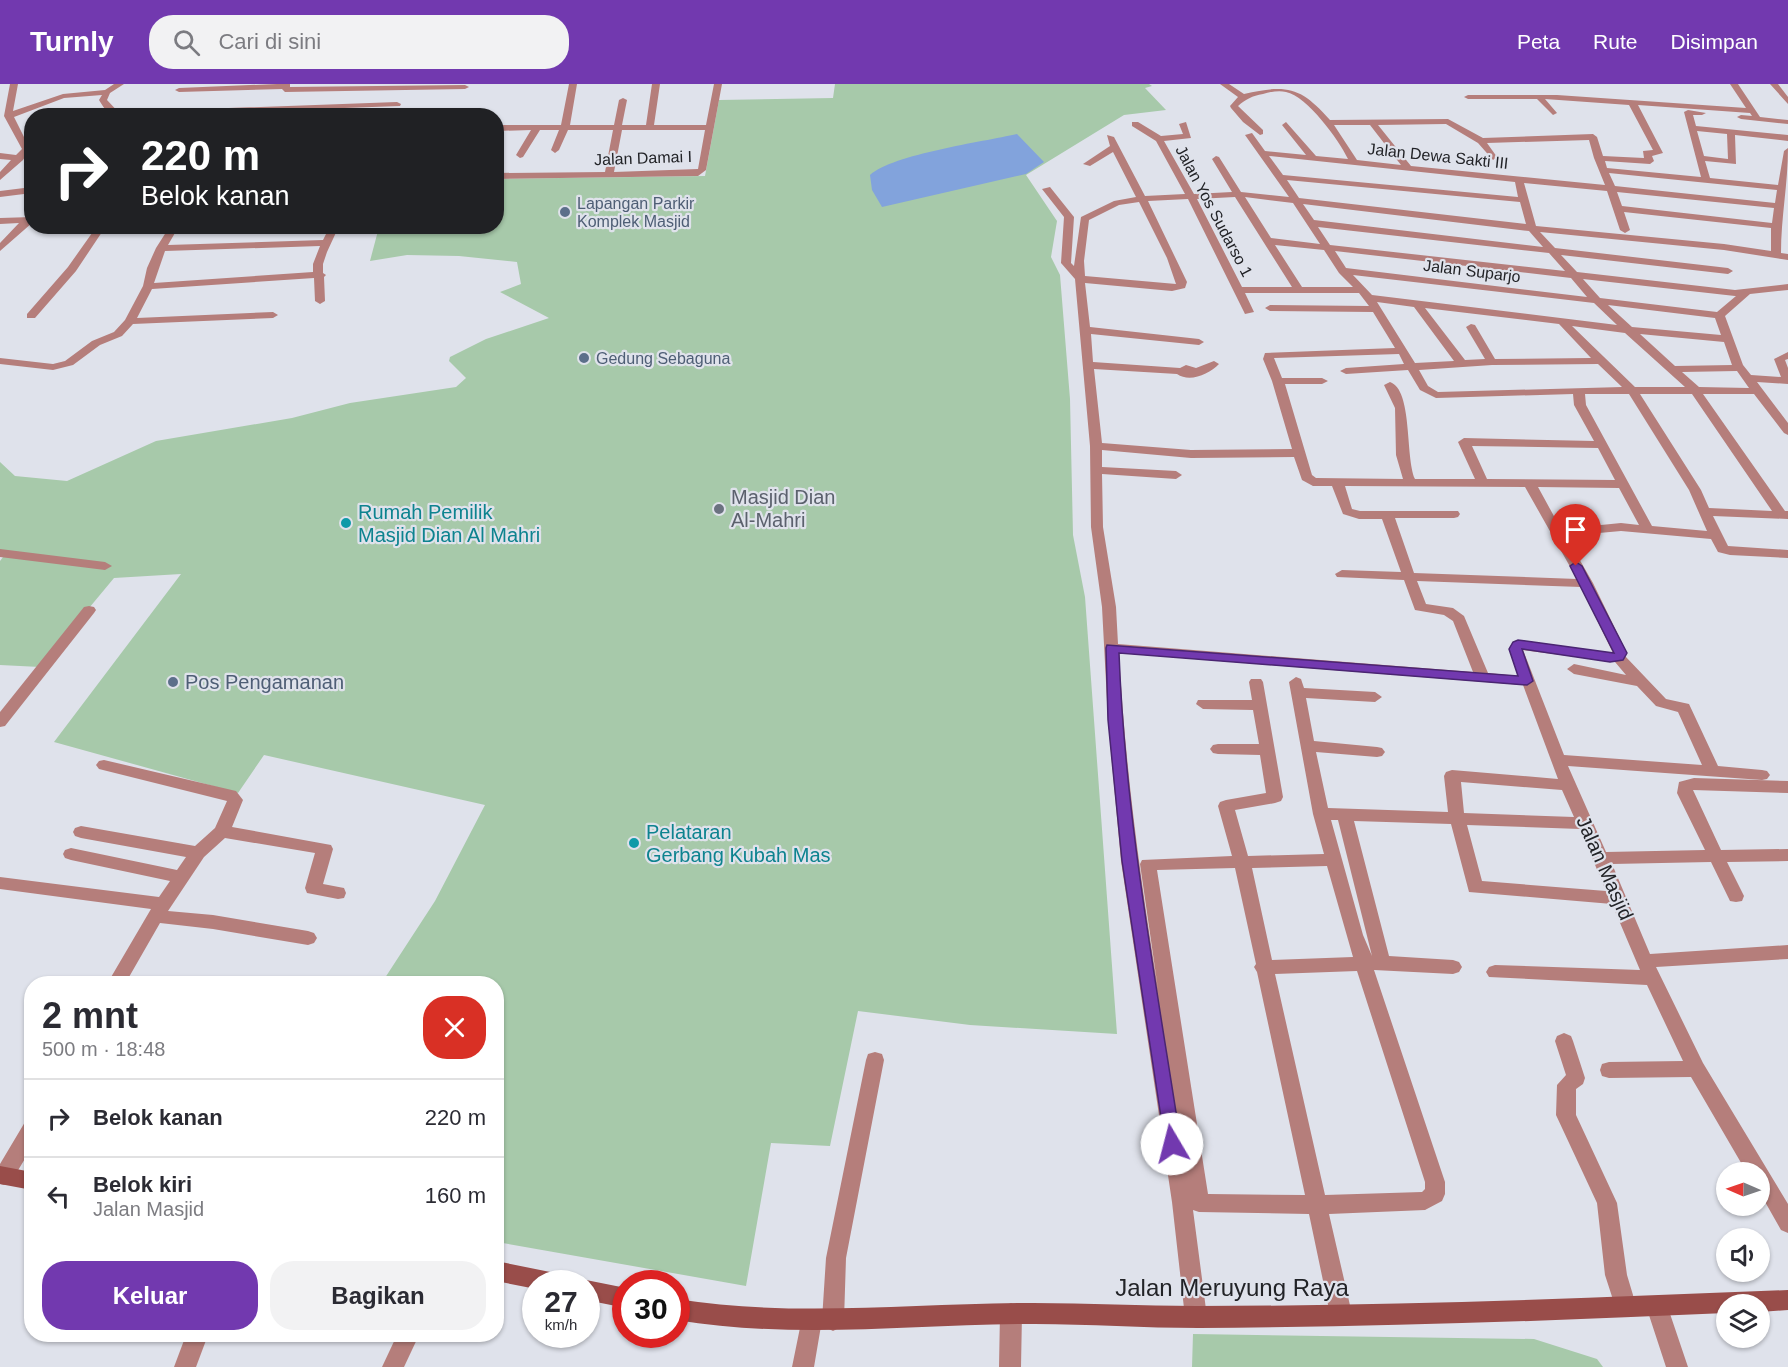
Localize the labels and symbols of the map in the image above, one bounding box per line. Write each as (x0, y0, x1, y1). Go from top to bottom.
street label: Jalan Dewa Sakti III (1367, 140, 1509, 172)
street label: Jalan Yos Sudarso 1 (1172, 143, 1256, 279)
street label: Jalan Damai I (594, 148, 692, 168)
place label: Lapangan Parkir Komplek Masjid (577, 195, 695, 230)
marker: Lapangan Parkir Komplek Masjid (558, 205, 572, 219)
street label: Jalan Suparjo (1422, 257, 1522, 285)
place label: Gedung Sebaguna (596, 350, 730, 367)
marker: Gedung Sebaguna (577, 351, 591, 365)
place label: Masjid Dian Al-Mahri (731, 486, 835, 531)
place label: Rumah Pemilik Masjid Dian Al Mahri (358, 501, 540, 546)
marker: Masjid Dian Al-Mahri (712, 502, 726, 516)
pin (1550, 504, 1601, 566)
marker: Rumah Pemilik Masjid Dian Al Mahri (339, 516, 353, 530)
place label: Pos Pengamanan (185, 671, 344, 693)
marker: Pos Pengamanan (166, 675, 180, 689)
street label: Jalan Masjid (1572, 813, 1638, 923)
place label: Pelataran Gerbang Kubah Mas (646, 821, 831, 866)
marker: Pelataran Gerbang Kubah Mas (627, 836, 641, 850)
position arrow (1140, 1112, 1204, 1176)
north arrow (1716, 1162, 1770, 1216)
speed limit sign: 30 (612, 1270, 690, 1348)
street label: Jalan Meruyung Raya (1115, 1274, 1349, 1301)

